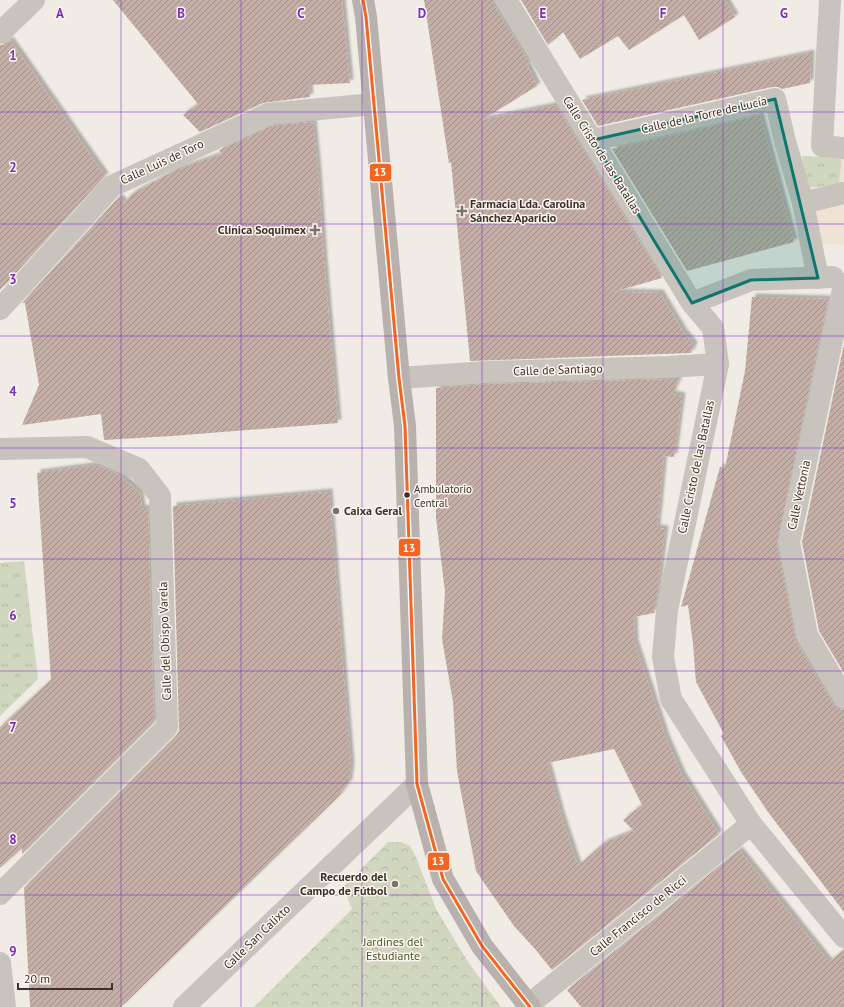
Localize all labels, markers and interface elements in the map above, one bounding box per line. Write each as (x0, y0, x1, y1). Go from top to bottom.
text: A (56, 5, 64, 22)
text: B (177, 5, 185, 22)
text: C (297, 5, 305, 22)
text: D (418, 5, 426, 22)
text: E (540, 5, 547, 22)
text: F (660, 5, 667, 22)
text: G (780, 5, 788, 22)
text: 1 (9, 47, 17, 64)
street label: Calle Cristo de las Batallas (560, 93, 645, 216)
street label: Calle de la Torre de Lucía (639, 93, 768, 136)
street label: Calle Luis de Toro (118, 136, 206, 187)
text: 2 (9, 159, 17, 176)
line badge: 13 (369, 163, 392, 182)
text: 13 (374, 165, 386, 179)
place label: Farmacia Lda. Carolina Sánchez Aparicio (470, 196, 585, 225)
marker: Farmacia Lda. Carolina Sánchez Aparicio (457, 206, 467, 216)
place label: Clínica Soquimex (218, 222, 307, 237)
marker: Clínica Soquimex (309, 224, 321, 236)
text: 3 (9, 271, 17, 288)
street label: Calle de Santiago (513, 360, 603, 379)
text: 4 (9, 383, 17, 400)
street label: Calle Cristo de las Batallas (674, 399, 717, 535)
street label: Calle Vettonia (784, 459, 813, 531)
place label: Ambulatorio Central (414, 482, 472, 510)
marker: Ambulatorio Central (402, 490, 412, 500)
text: 5 (9, 495, 17, 512)
place label: Caixa Geral (344, 503, 402, 518)
marker: Caixa Geral (331, 506, 341, 516)
line badge: 13 (398, 538, 421, 557)
text: 13 (403, 541, 415, 555)
street label: Calle del Obispo Varela (155, 581, 174, 701)
text: 6 (9, 607, 17, 624)
text: 7 (9, 719, 17, 736)
text: 8 (9, 831, 17, 848)
line badge: 13 (427, 852, 450, 871)
text: 13 (432, 854, 444, 868)
place label: Recuerdo del Campo de Fútbol (300, 869, 387, 898)
street label: Calle Francisco de Ricci (586, 872, 689, 959)
marker: Recuerdo del Campo de Fútbol (390, 879, 400, 889)
street label: Calle San Calixto (220, 901, 293, 972)
park label: Jardines del Estudiante (362, 934, 424, 963)
text: 9 (9, 943, 17, 960)
scale bar (18, 965, 112, 991)
text: 20 m (24, 971, 50, 986)

